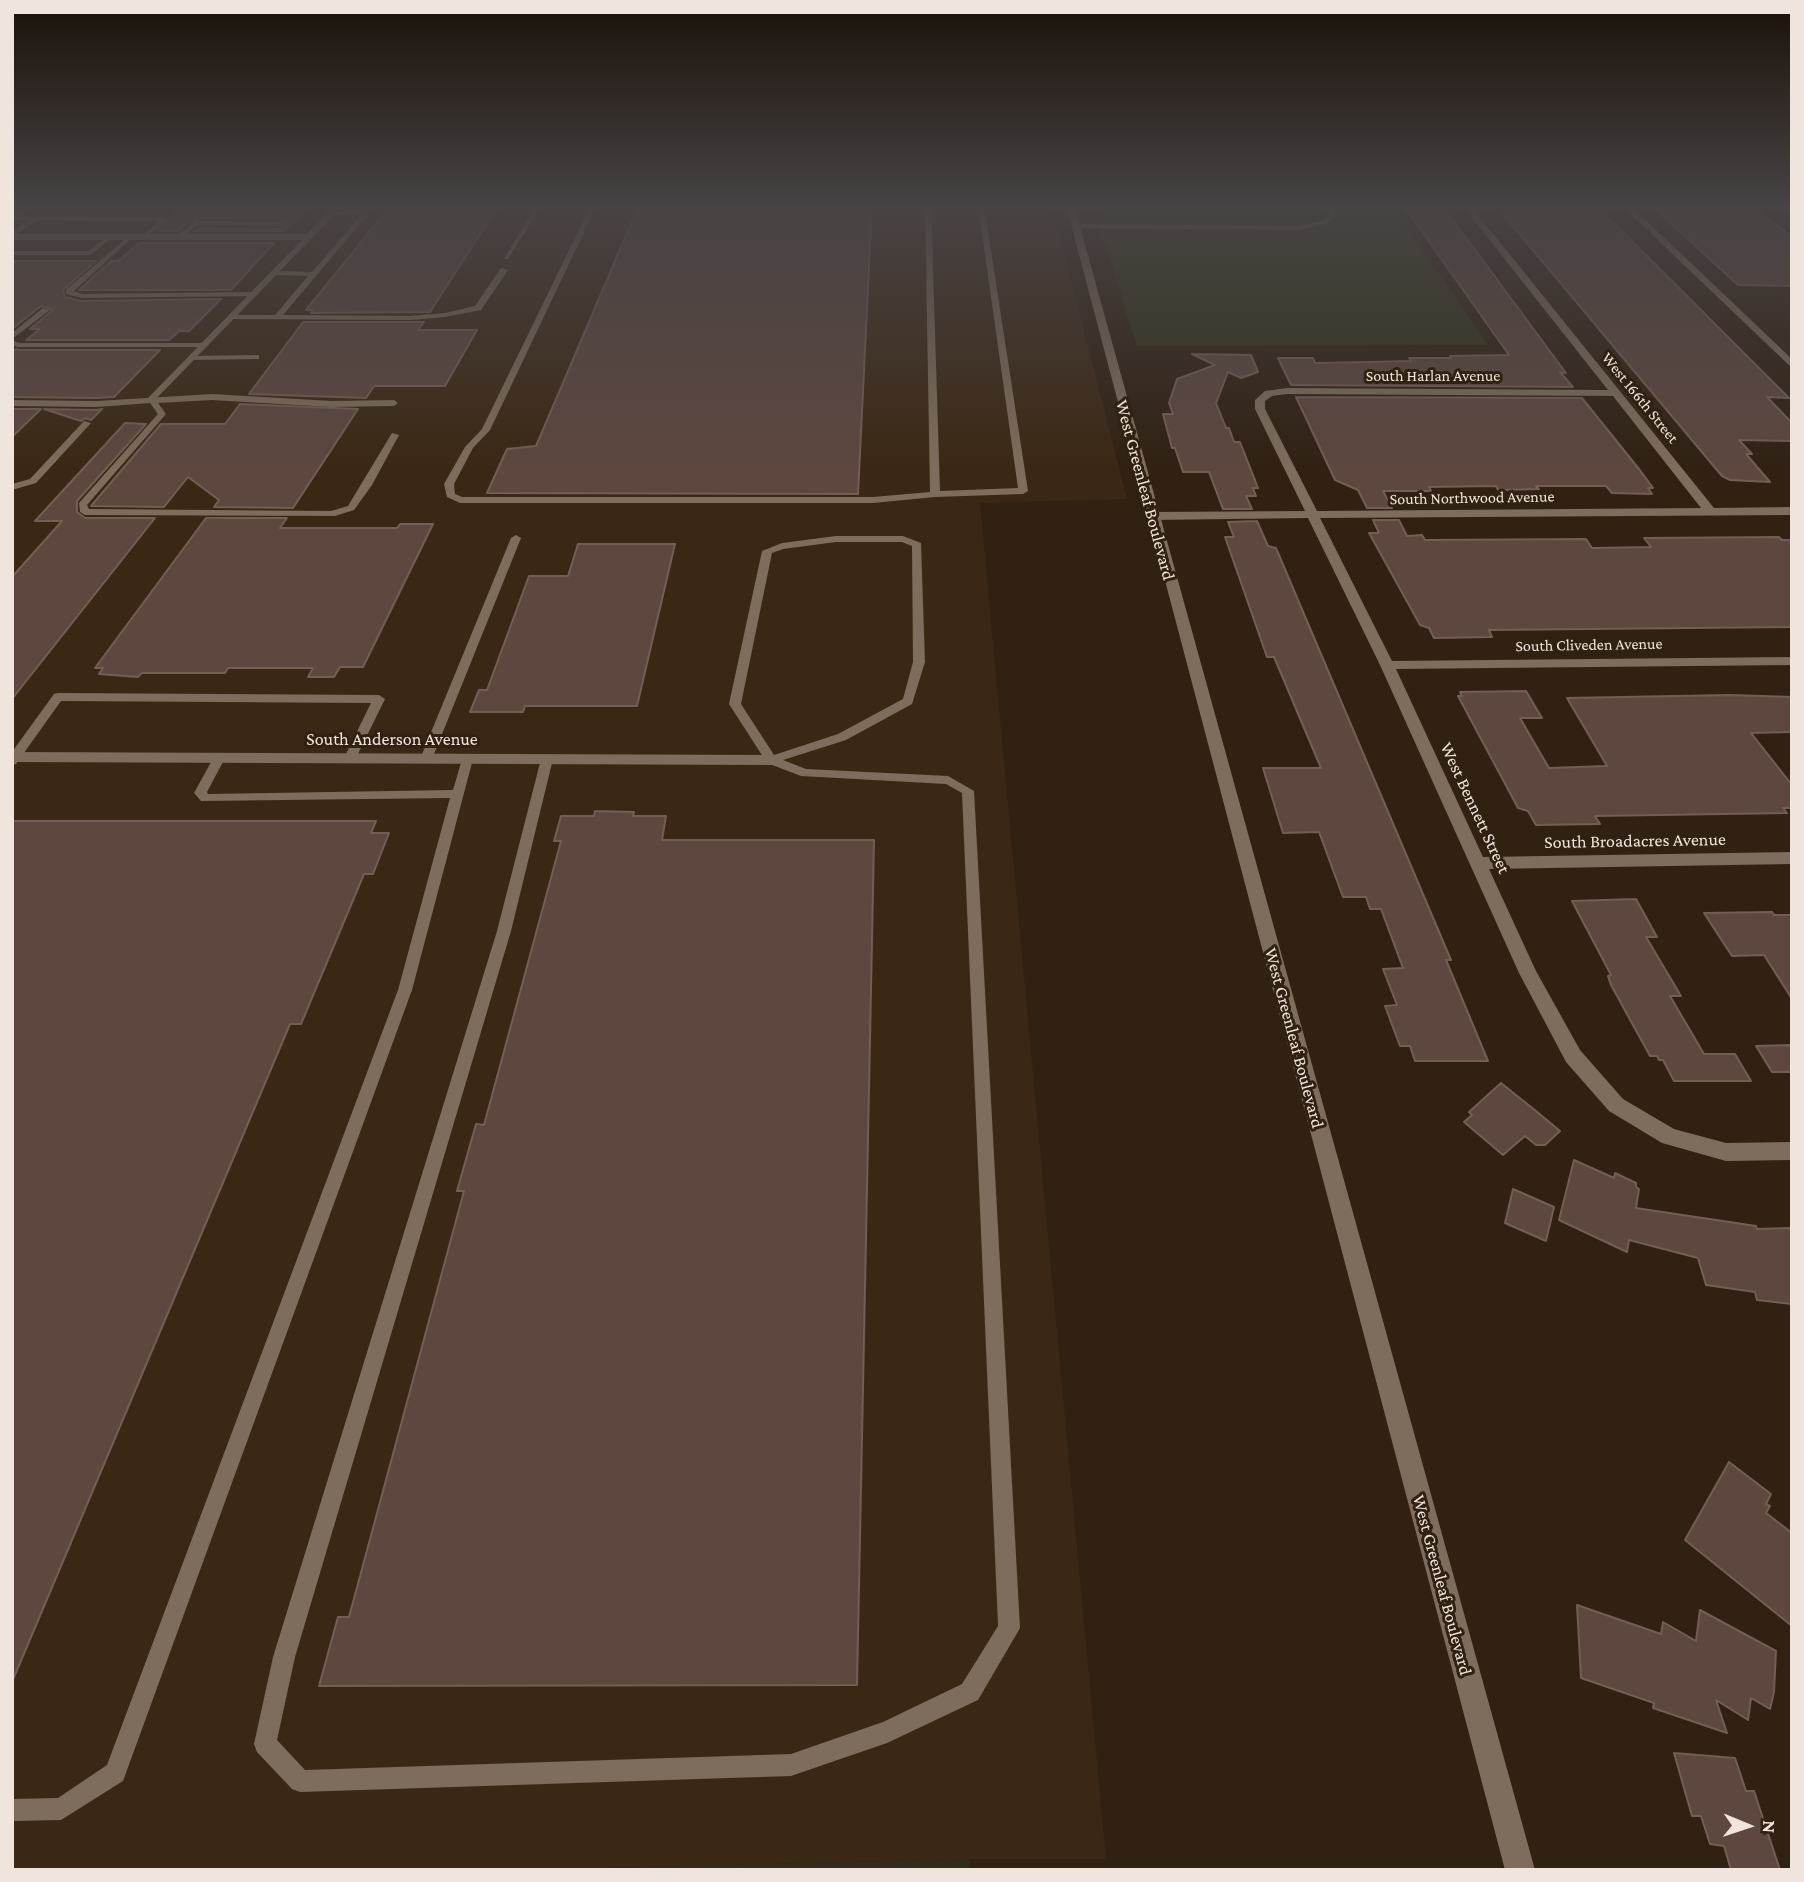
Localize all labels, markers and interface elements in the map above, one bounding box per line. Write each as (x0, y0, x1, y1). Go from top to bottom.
street label: West 166th Street (1597, 349, 1683, 447)
street label: South Harlan Avenue (1366, 366, 1500, 386)
street label: West Greenleaf Boulevard (1111, 398, 1179, 582)
street label: South Northwood Avenue (1389, 487, 1555, 509)
street label: South Cliveden Avenue (1515, 634, 1663, 656)
street label: South Anderson Avenue (306, 728, 478, 750)
street label: West Bennett Street (1435, 739, 1515, 877)
street label: South Broadacres Avenue (1544, 829, 1726, 853)
street label: West Greenleaf Boulevard (1260, 946, 1328, 1130)
street label: West Greenleaf Boulevard (1408, 1493, 1476, 1677)
north arrow (1713, 1791, 1783, 1861)
text: N (1759, 1820, 1780, 1834)

